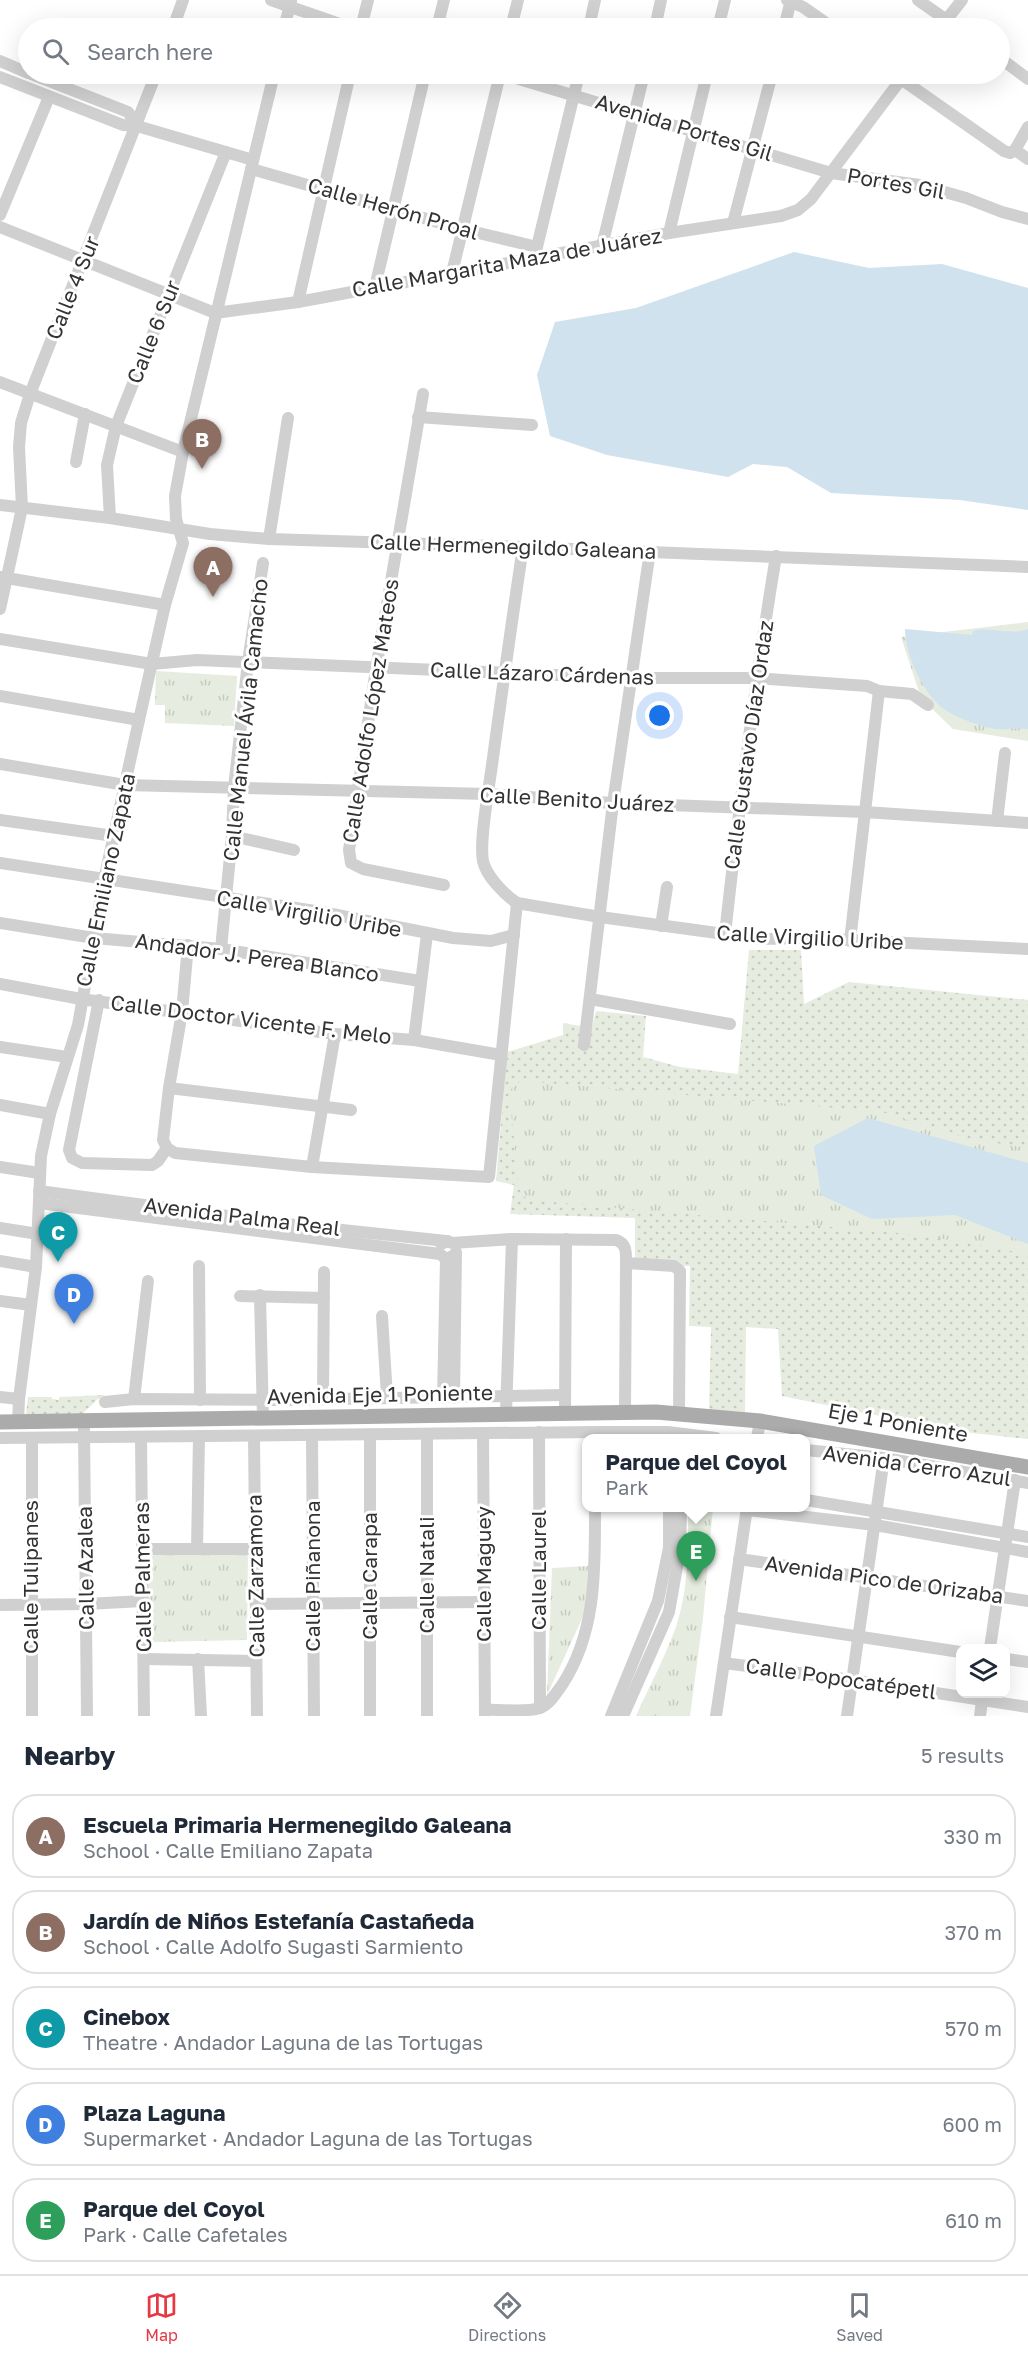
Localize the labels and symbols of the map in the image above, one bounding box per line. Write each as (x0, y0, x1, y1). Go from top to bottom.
street label: Avenida Portes Gil (593, 88, 776, 166)
street label: Portes Gil (845, 162, 947, 204)
street label: Calle Herón Proal (305, 171, 482, 245)
street label: Calle Margarita Maza de Juárez (350, 222, 664, 302)
street label: Calle 4 Sur (40, 232, 105, 343)
street label: Calle 6 Sur (121, 276, 186, 387)
pin: B (182, 420, 222, 469)
street label: Calle Hermenegildo Galeana (369, 528, 657, 564)
pin: A (194, 548, 232, 597)
street label: Calle Manuel Ávila Camacho (217, 577, 273, 863)
street label: Calle Adolfo López Mateos (336, 577, 404, 845)
street label: Calle Gustavo Díaz Ordaz (718, 618, 778, 871)
street label: Calle Lázaro Cárdenas (429, 656, 655, 690)
your location (645, 701, 674, 730)
street label: Calle Emiliano Zapata (70, 770, 140, 989)
street label: Calle Benito Juárez (479, 781, 675, 817)
street label: Calle Virgilio Uribe (215, 884, 404, 942)
street label: Calle Virgilio Uribe (716, 919, 904, 955)
street label: Andador J. Perea Blanco (134, 927, 381, 987)
street label: Calle Doctor Vicente F. Melo (109, 989, 393, 1049)
street label: Avenida Palma Real (142, 1191, 342, 1241)
pin: C (38, 1212, 78, 1262)
pin: D (54, 1274, 94, 1324)
street label: Avenida Eje 1 Poniente (267, 1379, 493, 1409)
street label: Eje 1 Poniente (826, 1397, 970, 1447)
street label: Avenida Cerro Azul (821, 1439, 1013, 1491)
street label: Calle Zarzamora (241, 1494, 269, 1658)
street label: Calle Tulipanes (17, 1500, 43, 1654)
street label: Calle Piñanona (299, 1500, 325, 1652)
street label: Calle Palmeras (128, 1501, 156, 1653)
street label: Calle Azalea (71, 1506, 99, 1630)
street label: Calle Maguey (470, 1506, 496, 1642)
street label: Calle Laurel (525, 1510, 551, 1630)
street label: Calle Carapa (356, 1512, 382, 1640)
street label: Calle Natali (413, 1516, 439, 1634)
pin: E (676, 1532, 716, 1581)
street label: Avenida Pico de Orizaba (763, 1549, 1005, 1609)
street label: Calle Popocatépetl (744, 1652, 938, 1704)

